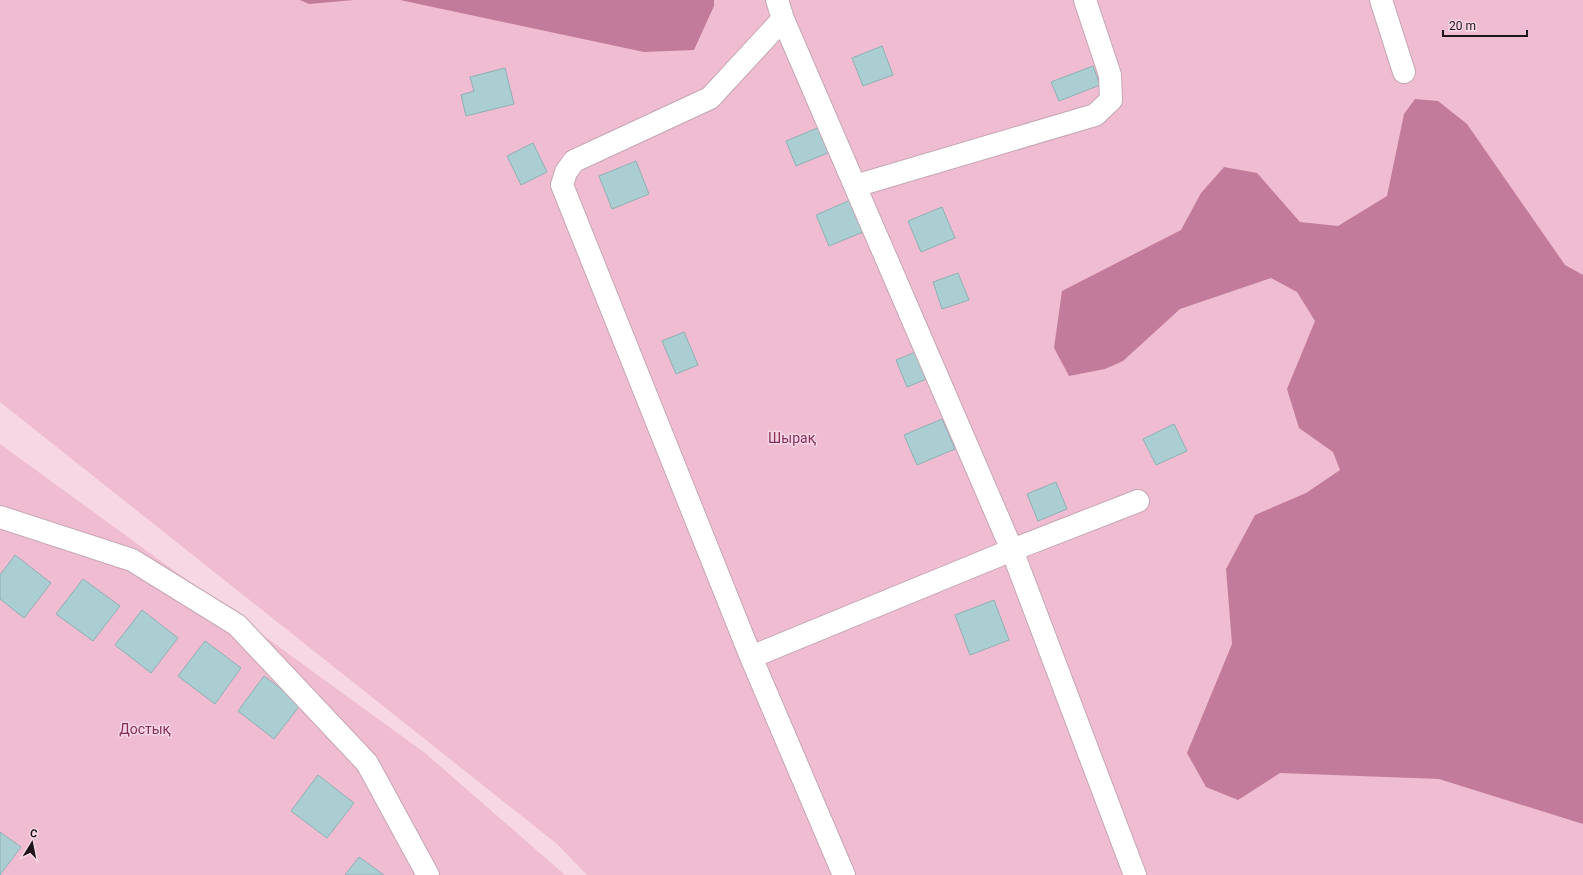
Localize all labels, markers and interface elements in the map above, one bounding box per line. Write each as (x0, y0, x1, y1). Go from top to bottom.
scale bar (1443, 12, 1527, 38)
text: 20 m (1449, 19, 1476, 33)
park label: Шырақ (768, 430, 816, 446)
park label: Достық (119, 721, 171, 737)
north arrow (12, 823, 52, 863)
text: С (29, 827, 38, 841)

